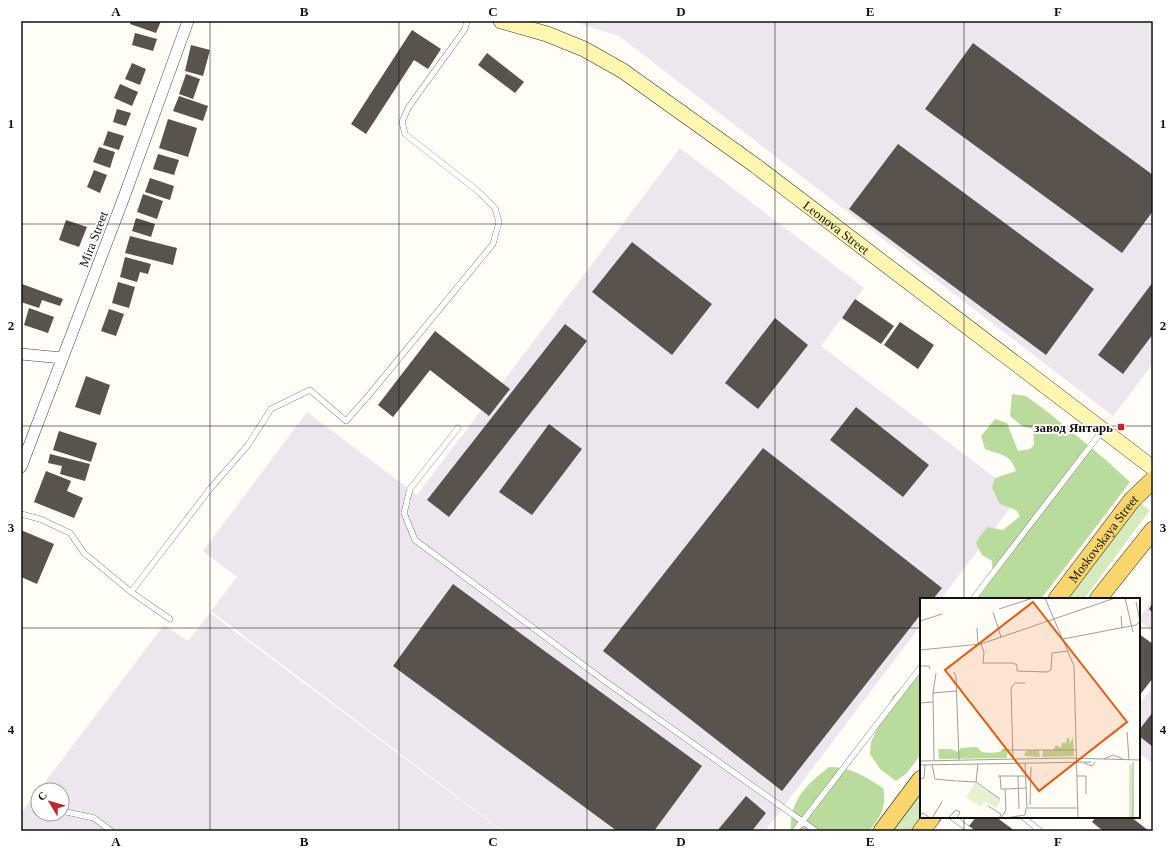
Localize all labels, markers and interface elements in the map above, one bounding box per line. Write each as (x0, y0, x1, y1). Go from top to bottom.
text: A (111, 4, 121, 19)
text: B (300, 4, 309, 19)
text: C (488, 4, 498, 19)
text: D (676, 4, 686, 19)
text: E (866, 4, 874, 19)
text: F (1054, 4, 1062, 19)
text: 1 (8, 116, 14, 131)
text: 1 (1160, 116, 1166, 131)
street label: Leonova Street (800, 198, 872, 258)
street label: Mira Street (76, 209, 111, 269)
text: 2 (8, 318, 14, 333)
text: 2 (1160, 318, 1166, 333)
place label: завод Янтарь (1034, 420, 1113, 435)
marker: завод Янтарь (1116, 422, 1126, 432)
street label: Moskovskaya Street (1065, 491, 1141, 585)
text: 3 (8, 520, 15, 535)
text: 3 (1160, 520, 1167, 535)
inset map (920, 598, 1140, 818)
text: 4 (8, 722, 15, 737)
text: 4 (1160, 722, 1167, 737)
north arrow (30, 782, 70, 822)
text: С (35, 789, 49, 803)
text: A (111, 834, 121, 849)
text: B (300, 834, 309, 849)
text: C (488, 834, 498, 849)
text: D (676, 834, 686, 849)
text: E (866, 834, 874, 849)
text: F (1054, 834, 1062, 849)

